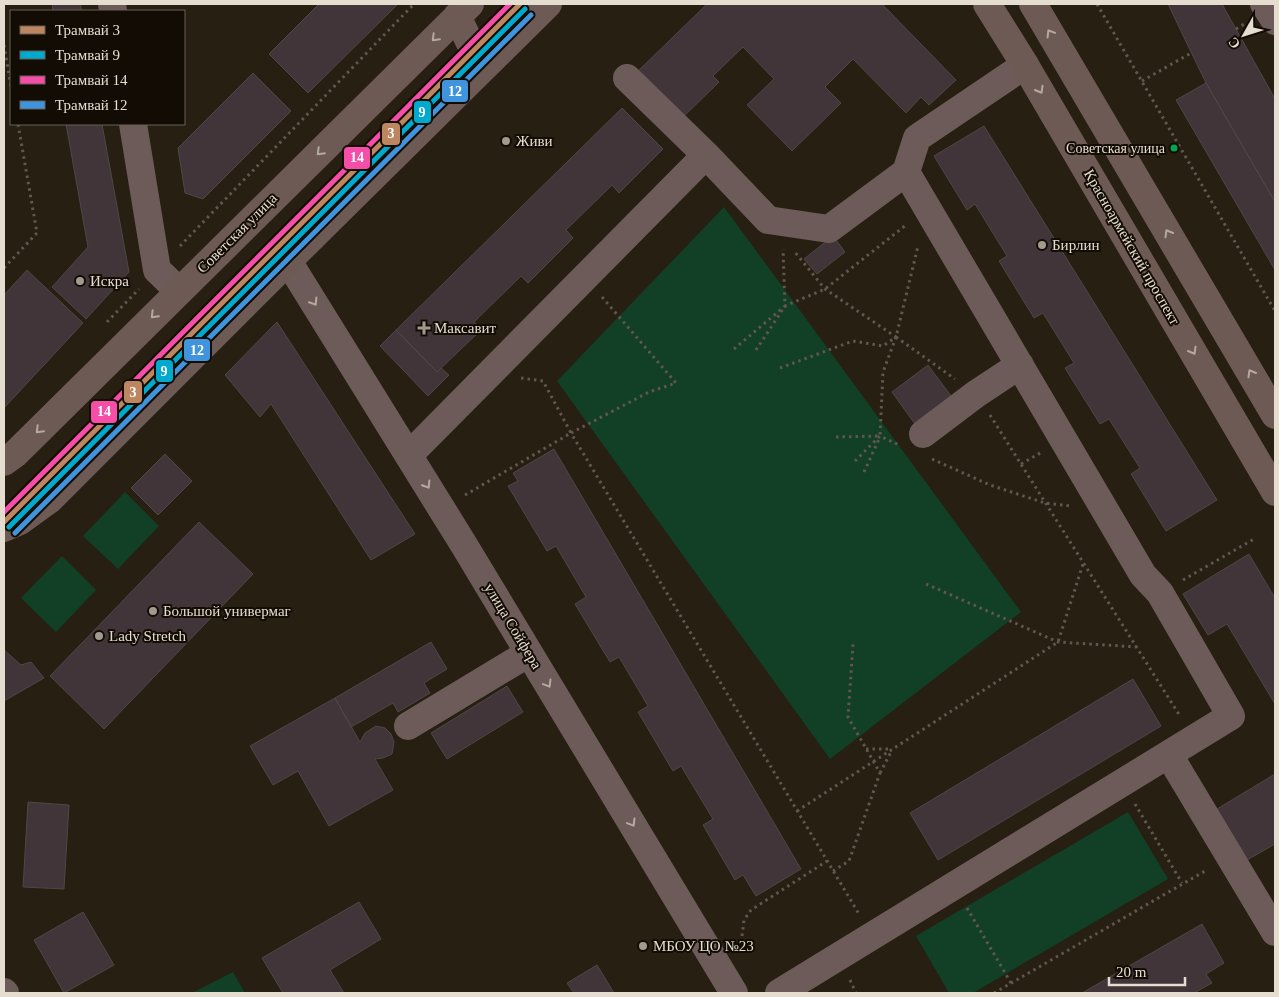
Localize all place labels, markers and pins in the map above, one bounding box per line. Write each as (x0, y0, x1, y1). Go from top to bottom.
place label: Живи (516, 133, 553, 149)
marker: Живи (500, 135, 512, 147)
place label: Советская улица (1066, 141, 1166, 156)
marker: Советская улица (1169, 143, 1179, 153)
place label: Бирлин (1052, 237, 1099, 253)
marker: Бирлин (1036, 239, 1048, 251)
place label: Искра (90, 273, 129, 289)
marker: Искра (74, 275, 86, 287)
place label: Максавит (434, 320, 497, 336)
marker: Максавит (418, 322, 430, 334)
place label: Большой универмаг (163, 603, 291, 619)
marker: Большой универмаг (147, 605, 159, 617)
place label: Lady Stretch (109, 628, 187, 644)
marker: Lady Stretch (93, 630, 105, 642)
place label: МБОУ ЦО №23 (653, 938, 754, 954)
marker: МБОУ ЦО №23 (637, 940, 649, 952)

